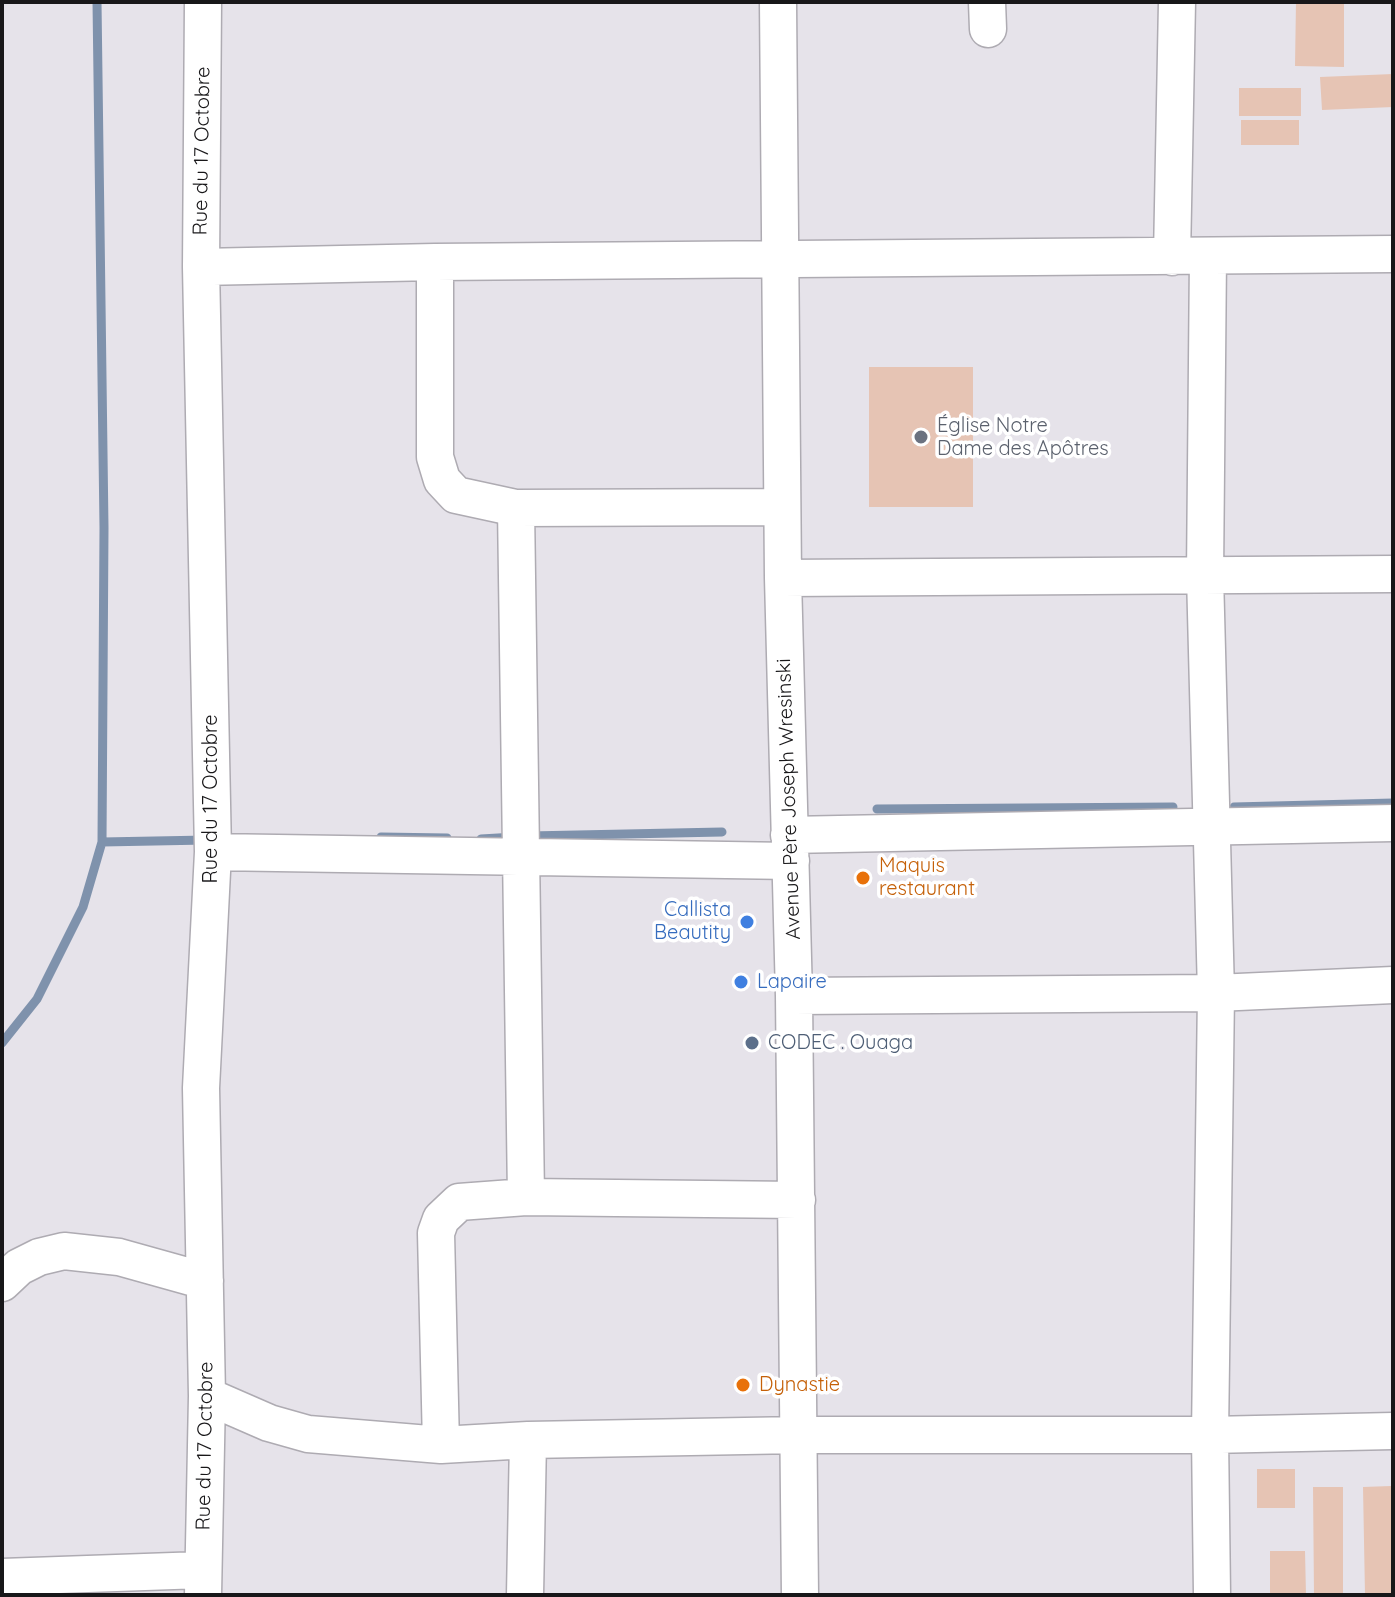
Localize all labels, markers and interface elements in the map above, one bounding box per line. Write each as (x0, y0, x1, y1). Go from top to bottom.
street label: Rue du 17 Octobre (189, 66, 215, 236)
place label: Église Notre Dame des Apôtres (937, 414, 1109, 461)
marker: Église Notre Dame des Apôtres (912, 428, 930, 446)
street label: Avenue Père Joseph Wresinski (772, 658, 806, 940)
street label: Rue du 17 Octobre (199, 714, 223, 884)
place label: Maquis restaurant (879, 854, 975, 901)
marker: Maquis restaurant (854, 869, 872, 887)
place label: Callista Beautity (654, 898, 731, 945)
marker: Callista Beautity (738, 913, 756, 931)
place label: Lapaire (757, 970, 827, 994)
marker: Lapaire (732, 973, 750, 991)
place label: CODEC . Ouaga (768, 1031, 913, 1055)
marker: CODEC . Ouaga (743, 1034, 761, 1052)
street label: Rue du 17 Octobre (192, 1361, 218, 1531)
place label: Dynastie (759, 1373, 840, 1397)
marker: Dynastie (734, 1376, 752, 1394)

